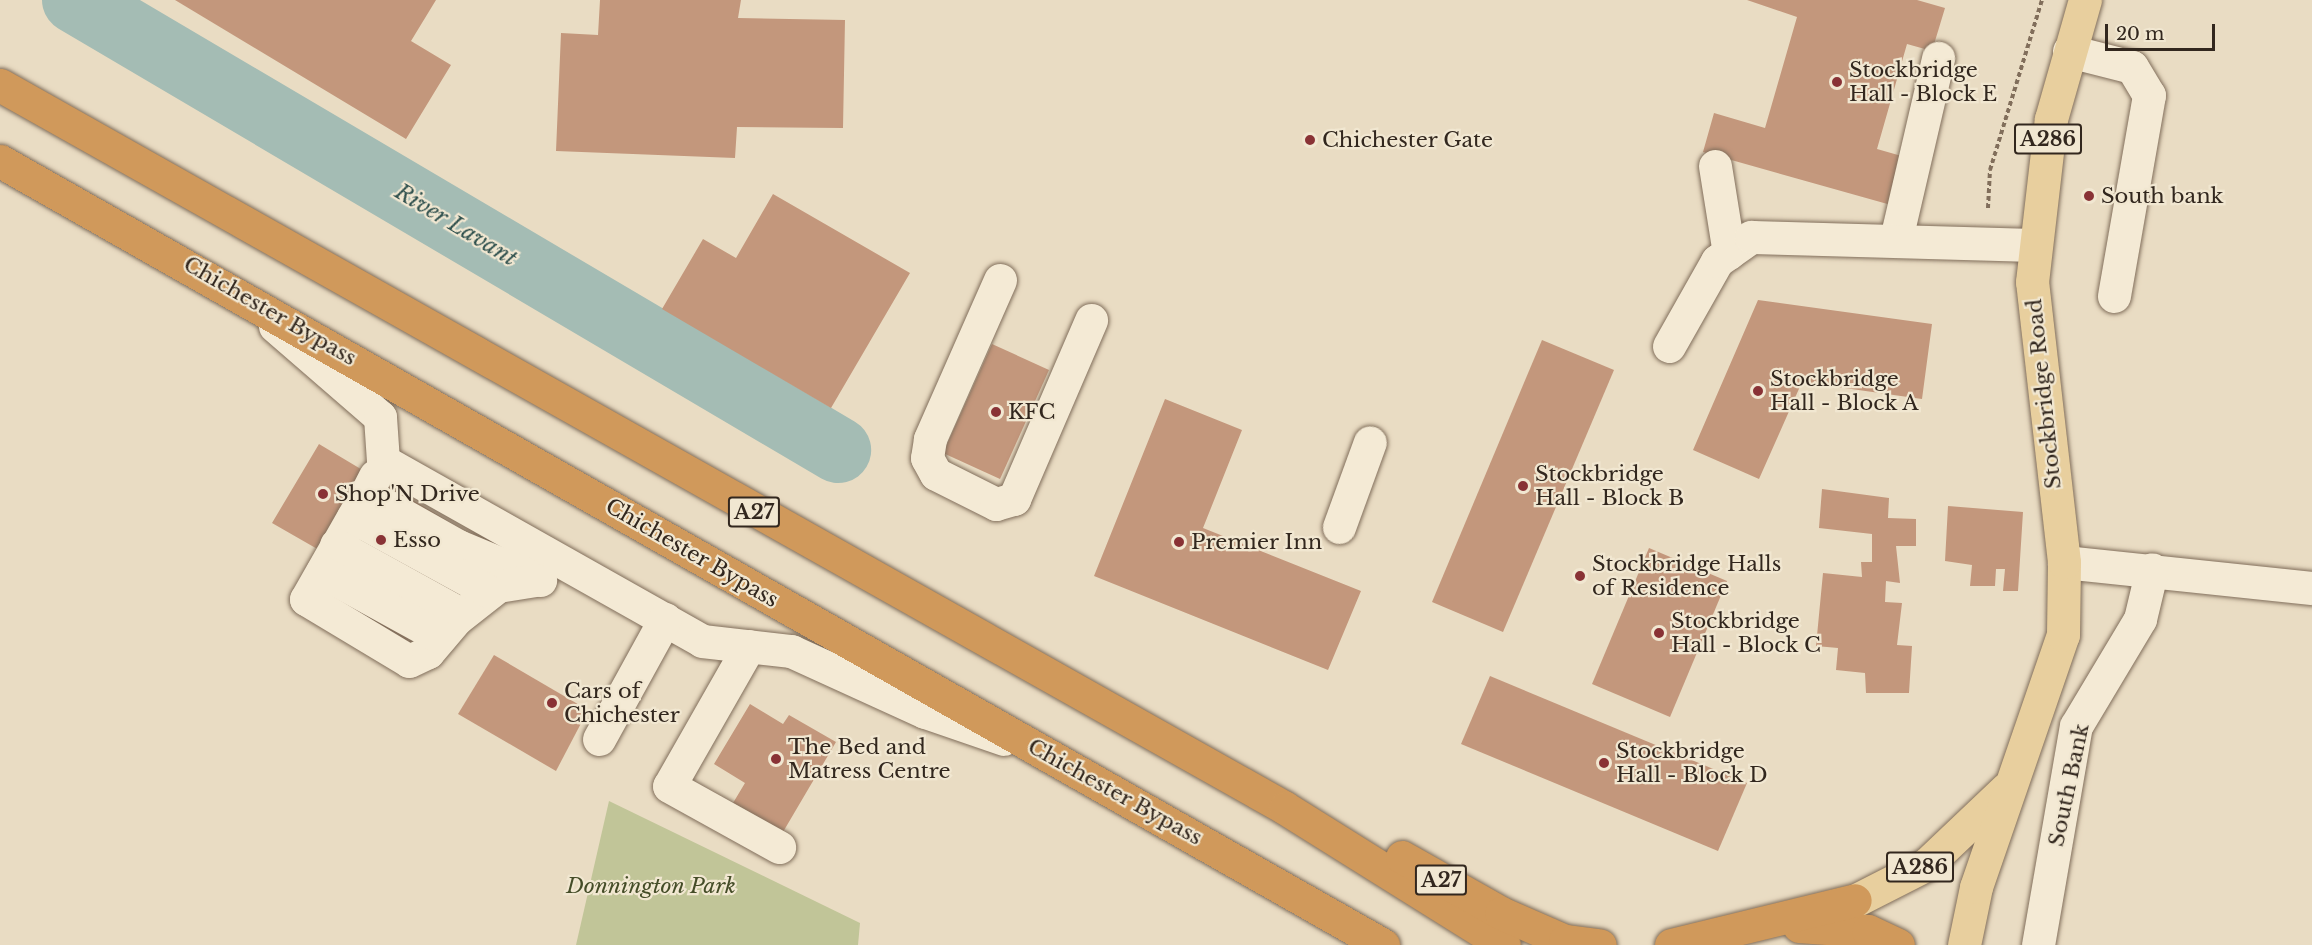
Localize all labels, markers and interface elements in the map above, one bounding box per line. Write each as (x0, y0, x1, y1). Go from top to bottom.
scale bar (2108, 12, 2218, 50)
text: 20 m (2116, 23, 2164, 45)
place label: Stockbridge Hall - Block E (1849, 57, 1998, 107)
marker: Stockbridge Hall - Block E (1830, 75, 1844, 89)
road number: A286 (2014, 122, 2082, 156)
place label: Chichester Gate (1322, 127, 1494, 153)
marker: Chichester Gate (1303, 133, 1317, 147)
water label: River Lavant (390, 178, 522, 272)
place label: South bank (2101, 183, 2224, 209)
marker: South bank (2082, 189, 2096, 203)
street label: Chichester Bypass (179, 251, 361, 371)
street label: Stockbridge Road (2021, 298, 2067, 490)
place label: Stockbridge Hall - Block A (1770, 366, 1920, 416)
marker: Stockbridge Hall - Block A (1751, 384, 1765, 398)
place label: KFC (1008, 399, 1055, 425)
marker: KFC (989, 405, 1003, 419)
place label: Stockbridge Hall - Block B (1535, 461, 1684, 511)
marker: Stockbridge Hall - Block B (1516, 479, 1530, 493)
place label: Shop'N Drive (335, 481, 480, 507)
marker: Shop'N Drive (316, 487, 330, 501)
street label: Chichester Bypass (601, 493, 783, 613)
road number: A27 (727, 495, 781, 529)
place label: Esso (393, 527, 441, 553)
place label: Premier Inn (1191, 529, 1323, 555)
marker: Esso (374, 533, 388, 547)
marker: Premier Inn (1172, 535, 1186, 549)
place label: Stockbridge Halls of Residence (1592, 551, 1781, 601)
marker: Stockbridge Halls of Residence (1573, 569, 1587, 583)
place label: Stockbridge Hall - Block C (1671, 608, 1821, 658)
marker: Stockbridge Hall - Block C (1652, 626, 1666, 640)
place label: Cars of Chichester (564, 678, 680, 728)
marker: Cars of Chichester (545, 696, 559, 710)
street label: South Bank (2044, 721, 2094, 849)
place label: The Bed and Matress Centre (788, 734, 950, 784)
street label: Chichester Bypass (1023, 734, 1207, 850)
place label: Stockbridge Hall - Block D (1616, 738, 1768, 788)
marker: The Bed and Matress Centre (769, 752, 783, 766)
marker: Stockbridge Hall - Block D (1597, 756, 1611, 770)
road number: A286 (1886, 850, 1954, 884)
road number: A27 (1414, 863, 1468, 897)
park label: Donnington Park (566, 873, 736, 899)

